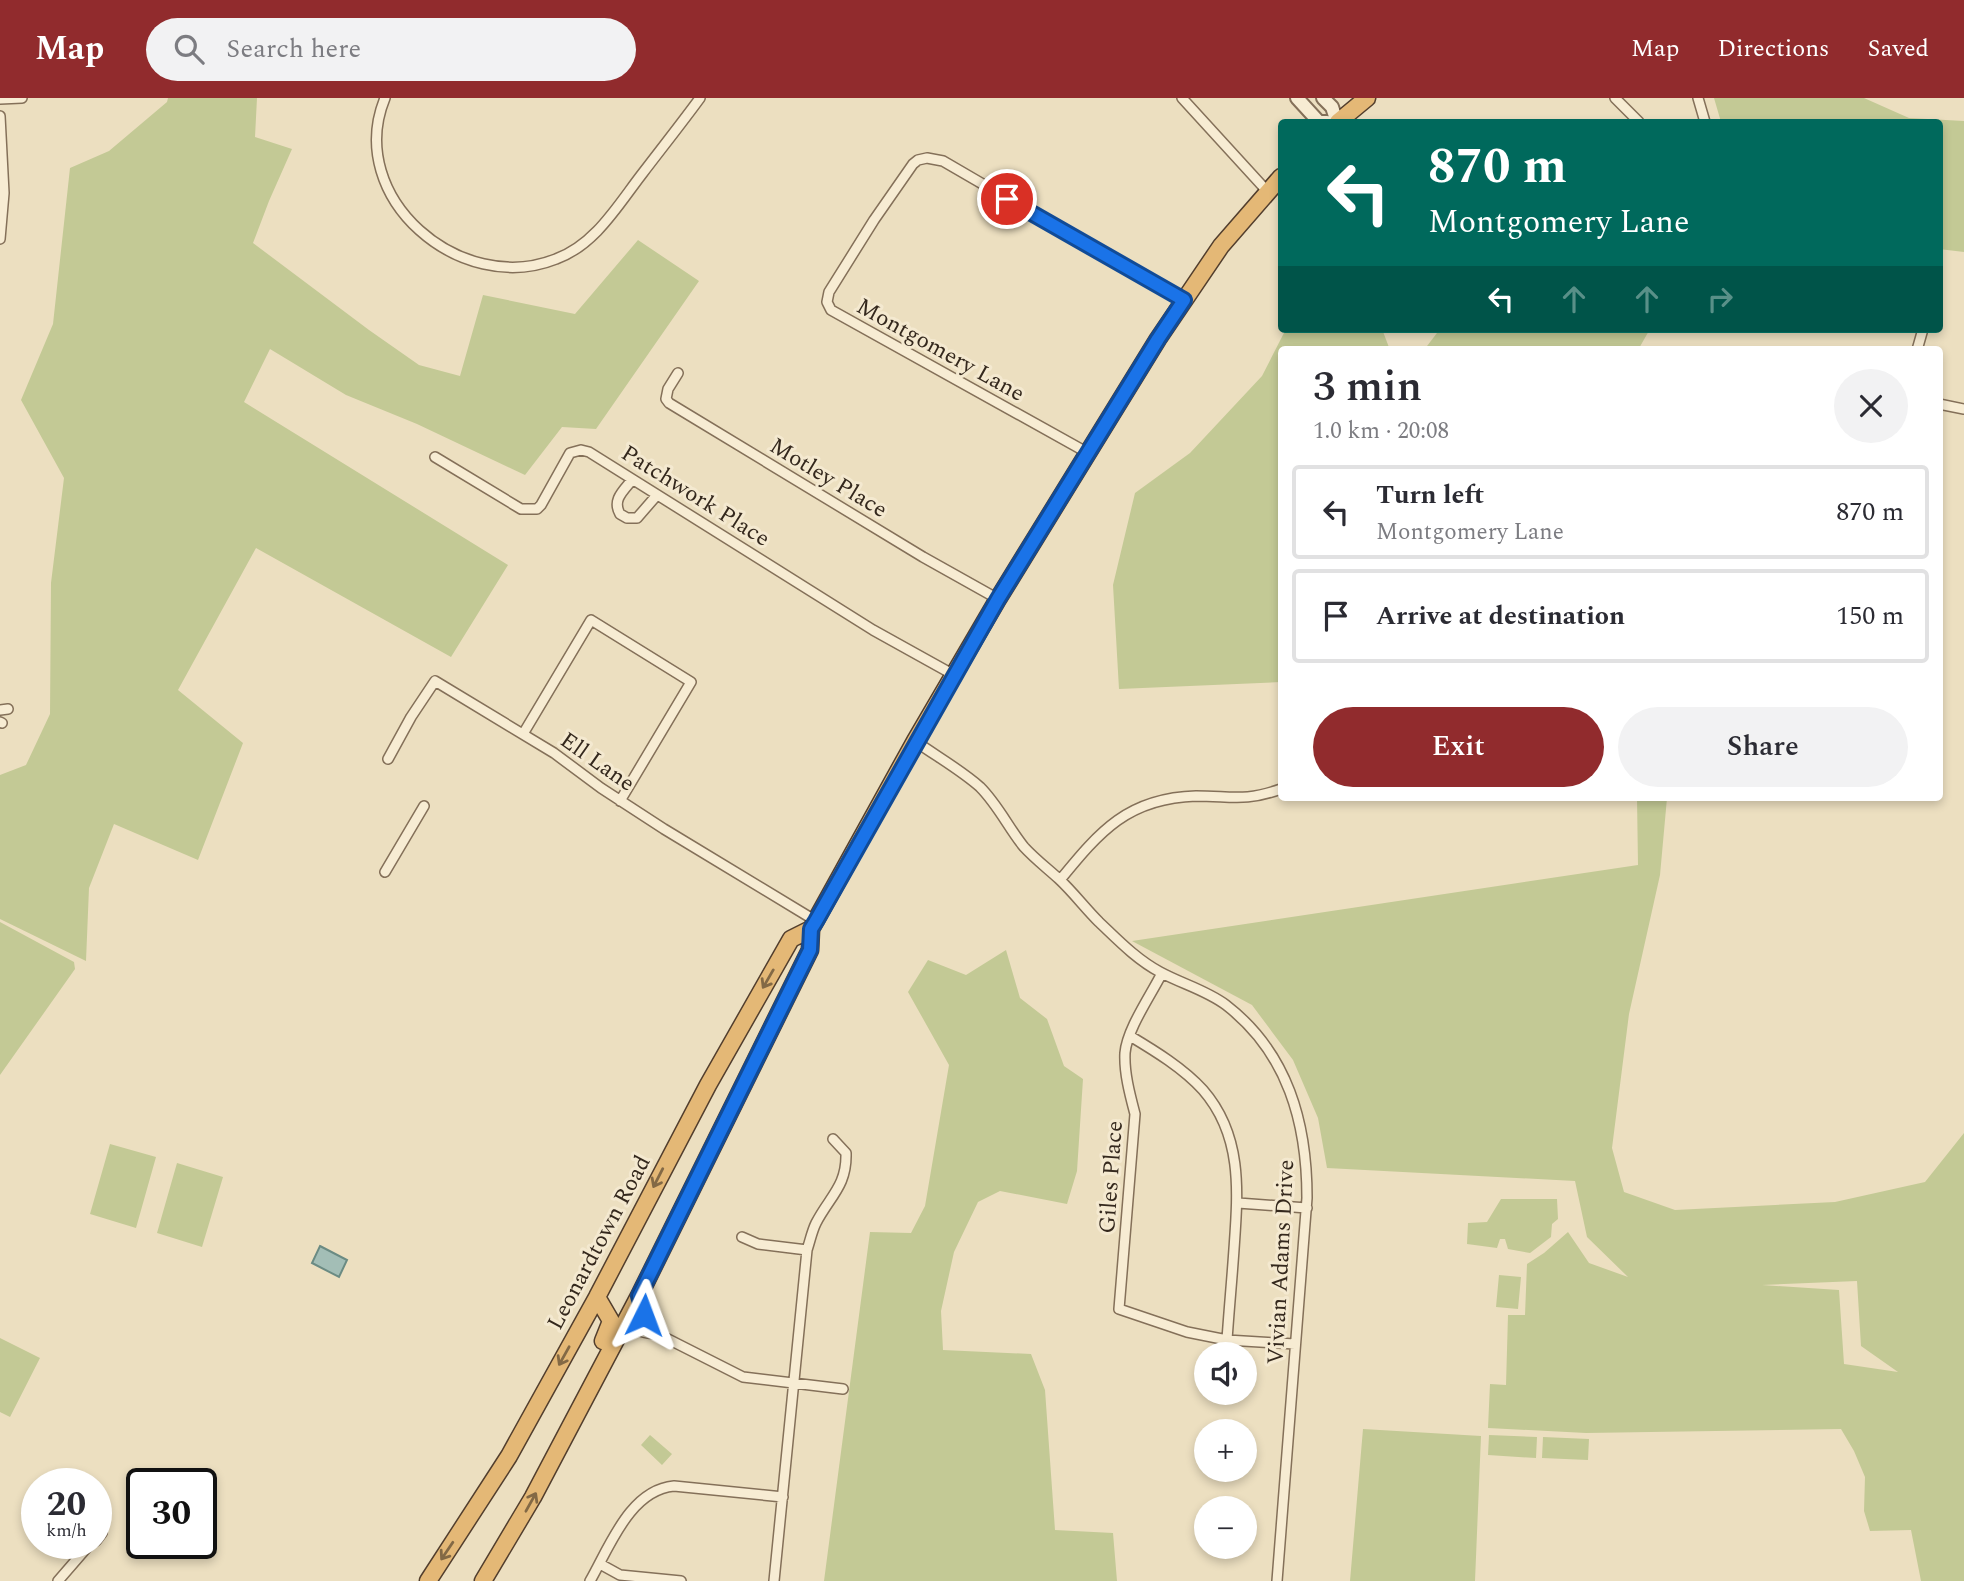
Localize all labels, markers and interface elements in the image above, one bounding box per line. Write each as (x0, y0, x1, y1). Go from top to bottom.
search box (146, 18, 636, 81)
text: Map (35, 24, 104, 74)
text: Search here (226, 29, 361, 69)
icon: search (170, 30, 208, 68)
text: Map (1631, 31, 1679, 67)
text: Directions (1717, 31, 1829, 67)
text: Saved (1867, 31, 1929, 67)
text: 870 m (1428, 130, 1567, 205)
icon: left (1313, 147, 1404, 238)
pin (977, 169, 1037, 229)
icon: arrive (988, 180, 1026, 218)
text: Montgomery Lane (1428, 198, 1689, 247)
icon: left (1482, 280, 1520, 318)
icon: ahead (1555, 280, 1593, 318)
icon: ahead (1628, 280, 1666, 318)
icon: right (1701, 280, 1739, 318)
street label: Montgomery Lane (850, 289, 1031, 411)
text: 3 min (1313, 356, 1422, 419)
button: close (1834, 369, 1908, 443)
text: 1.0 km · 20:08 (1313, 414, 1449, 449)
street label: Motley Place (763, 429, 894, 527)
street label: Patchwork Place (614, 436, 777, 556)
text: Turn left (1376, 475, 1484, 515)
text: 870 m (1836, 492, 1904, 532)
icon: left (1317, 493, 1355, 531)
text: Montgomery Lane (1376, 515, 1564, 550)
text: Arrive at destination (1376, 596, 1625, 636)
text: 150 m (1836, 596, 1904, 636)
icon: arrive (1317, 597, 1355, 635)
button: Exit (1313, 707, 1604, 787)
button: Share (1618, 707, 1908, 787)
street label: Ell Lane (552, 724, 642, 801)
one-way arrow (761, 968, 775, 988)
street label: Giles Place (1090, 1119, 1133, 1235)
street label: Leonardtown Road (538, 1149, 660, 1336)
street label: Vivian Adams Drive (1259, 1159, 1304, 1366)
one-way arrow (650, 1167, 664, 1187)
position arrow (607, 1278, 681, 1352)
map controls (1194, 1342, 1257, 1559)
button: sound (1194, 1342, 1257, 1405)
one-way arrow (557, 1346, 571, 1366)
button: + (1194, 1419, 1257, 1482)
speed limit sign: 30 (126, 1468, 217, 1559)
text: 20 (47, 1478, 86, 1531)
one-way arrow (524, 1492, 538, 1512)
button: − (1194, 1496, 1257, 1559)
text: km/h (46, 1517, 87, 1544)
one-way arrow (440, 1541, 454, 1560)

